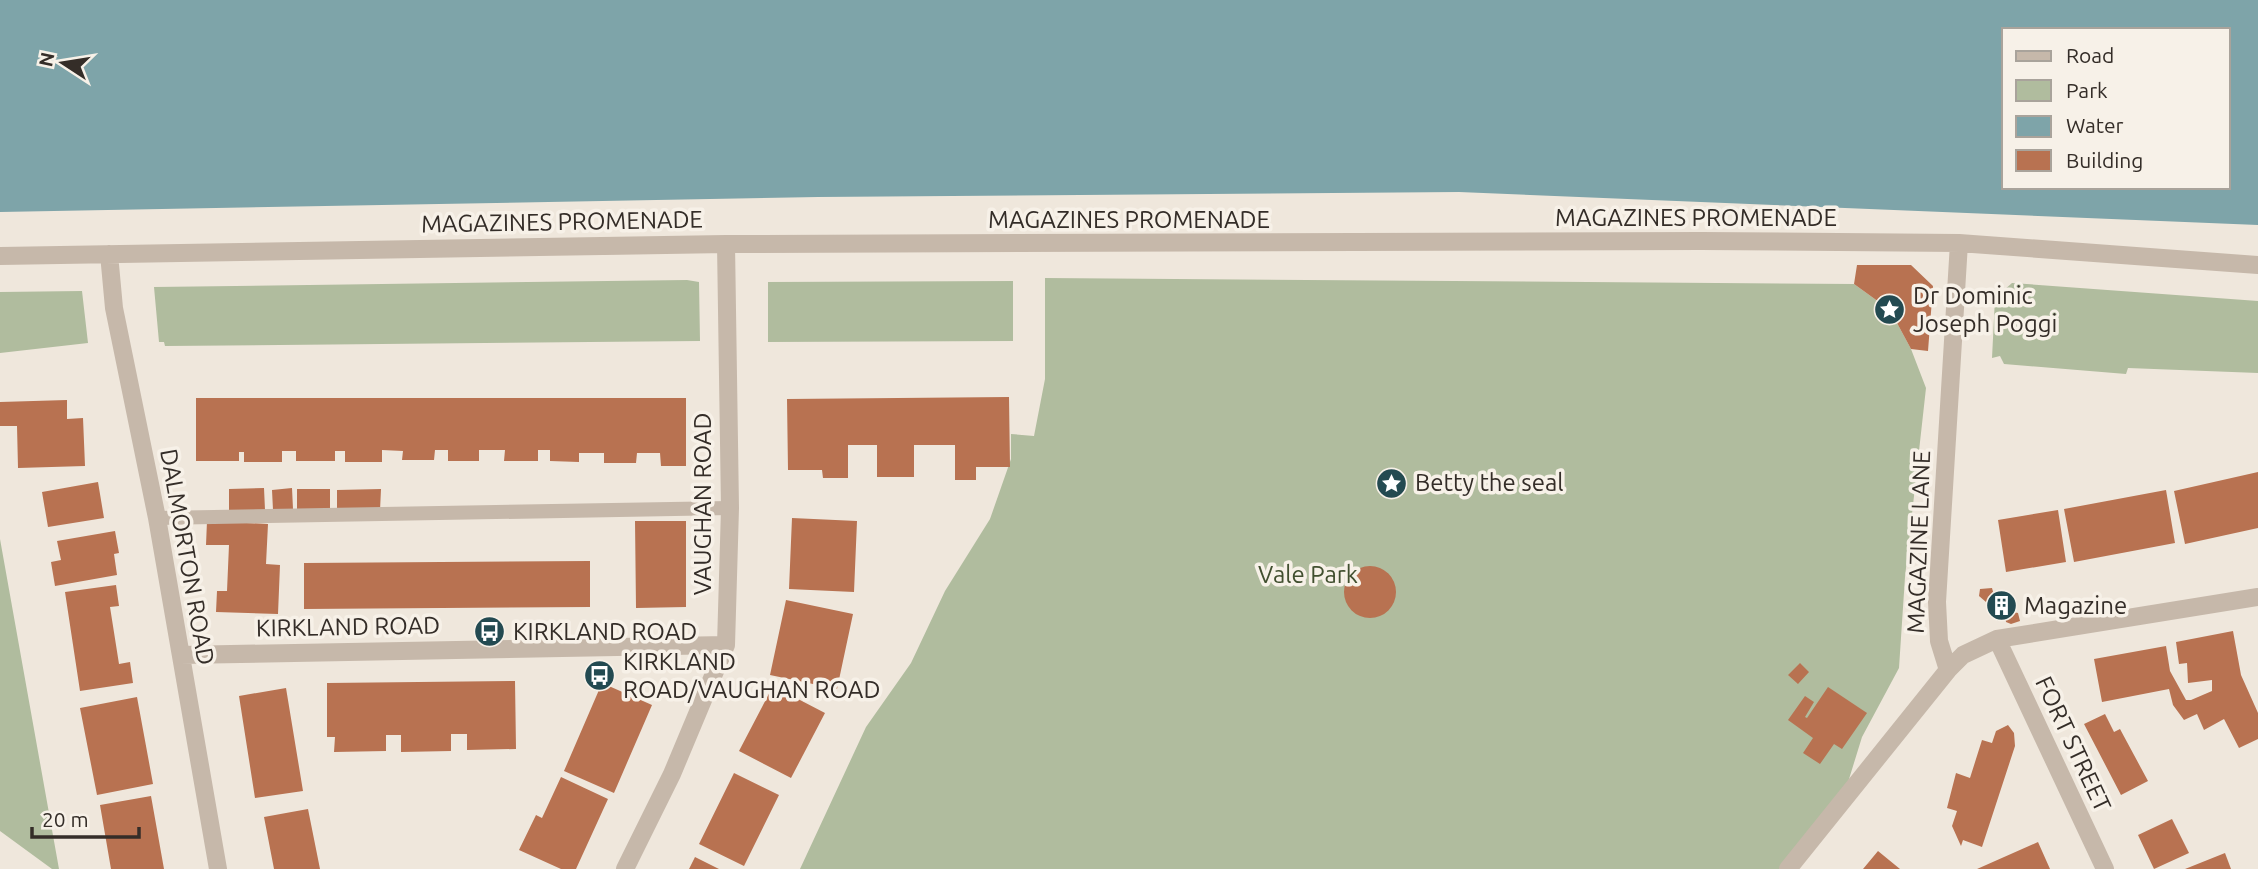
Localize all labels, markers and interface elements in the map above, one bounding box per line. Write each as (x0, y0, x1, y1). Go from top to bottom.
north arrow (28, 28, 98, 98)
legend (2002, 28, 2230, 189)
text: Road (2066, 43, 2114, 67)
text: N (34, 50, 59, 69)
text: Park (2066, 78, 2108, 102)
text: Water (2066, 113, 2124, 137)
text: Building (2066, 148, 2143, 172)
street label: MAGAZINES PROMENADE (1555, 204, 1837, 231)
street label: MAGAZINES PROMENADE (421, 206, 703, 237)
street label: MAGAZINES PROMENADE (988, 206, 1270, 233)
place label: Dr Dominic Joseph Poggi (1913, 282, 2057, 337)
place icon: Dr Dominic Joseph Poggi (1873, 293, 1907, 327)
street label: VAUGHAN ROAD (689, 413, 716, 595)
street label: DALMORTON ROAD (155, 447, 220, 667)
street label: MAGAZINE LANE (1902, 450, 1935, 634)
place icon: Betty the seal (1375, 466, 1409, 500)
place label: Betty the seal (1415, 469, 1564, 496)
park label: Vale Park (1258, 561, 1358, 588)
building icon: Magazine (1984, 589, 2018, 623)
place label: Magazine (2024, 592, 2127, 619)
street label: KIRKLAND ROAD (256, 611, 440, 642)
bus stop icon: KIRKLAND ROAD (473, 615, 507, 649)
place label: KIRKLAND ROAD (513, 618, 697, 645)
place label: KIRKLAND ROAD/VAUGHAN ROAD (623, 648, 880, 703)
bus stop icon: KIRKLAND ROAD/VAUGHAN ROAD (583, 659, 617, 693)
street label: FORT STREET (2030, 672, 2117, 816)
scale bar (32, 796, 138, 840)
text: 20 m (42, 807, 89, 831)

